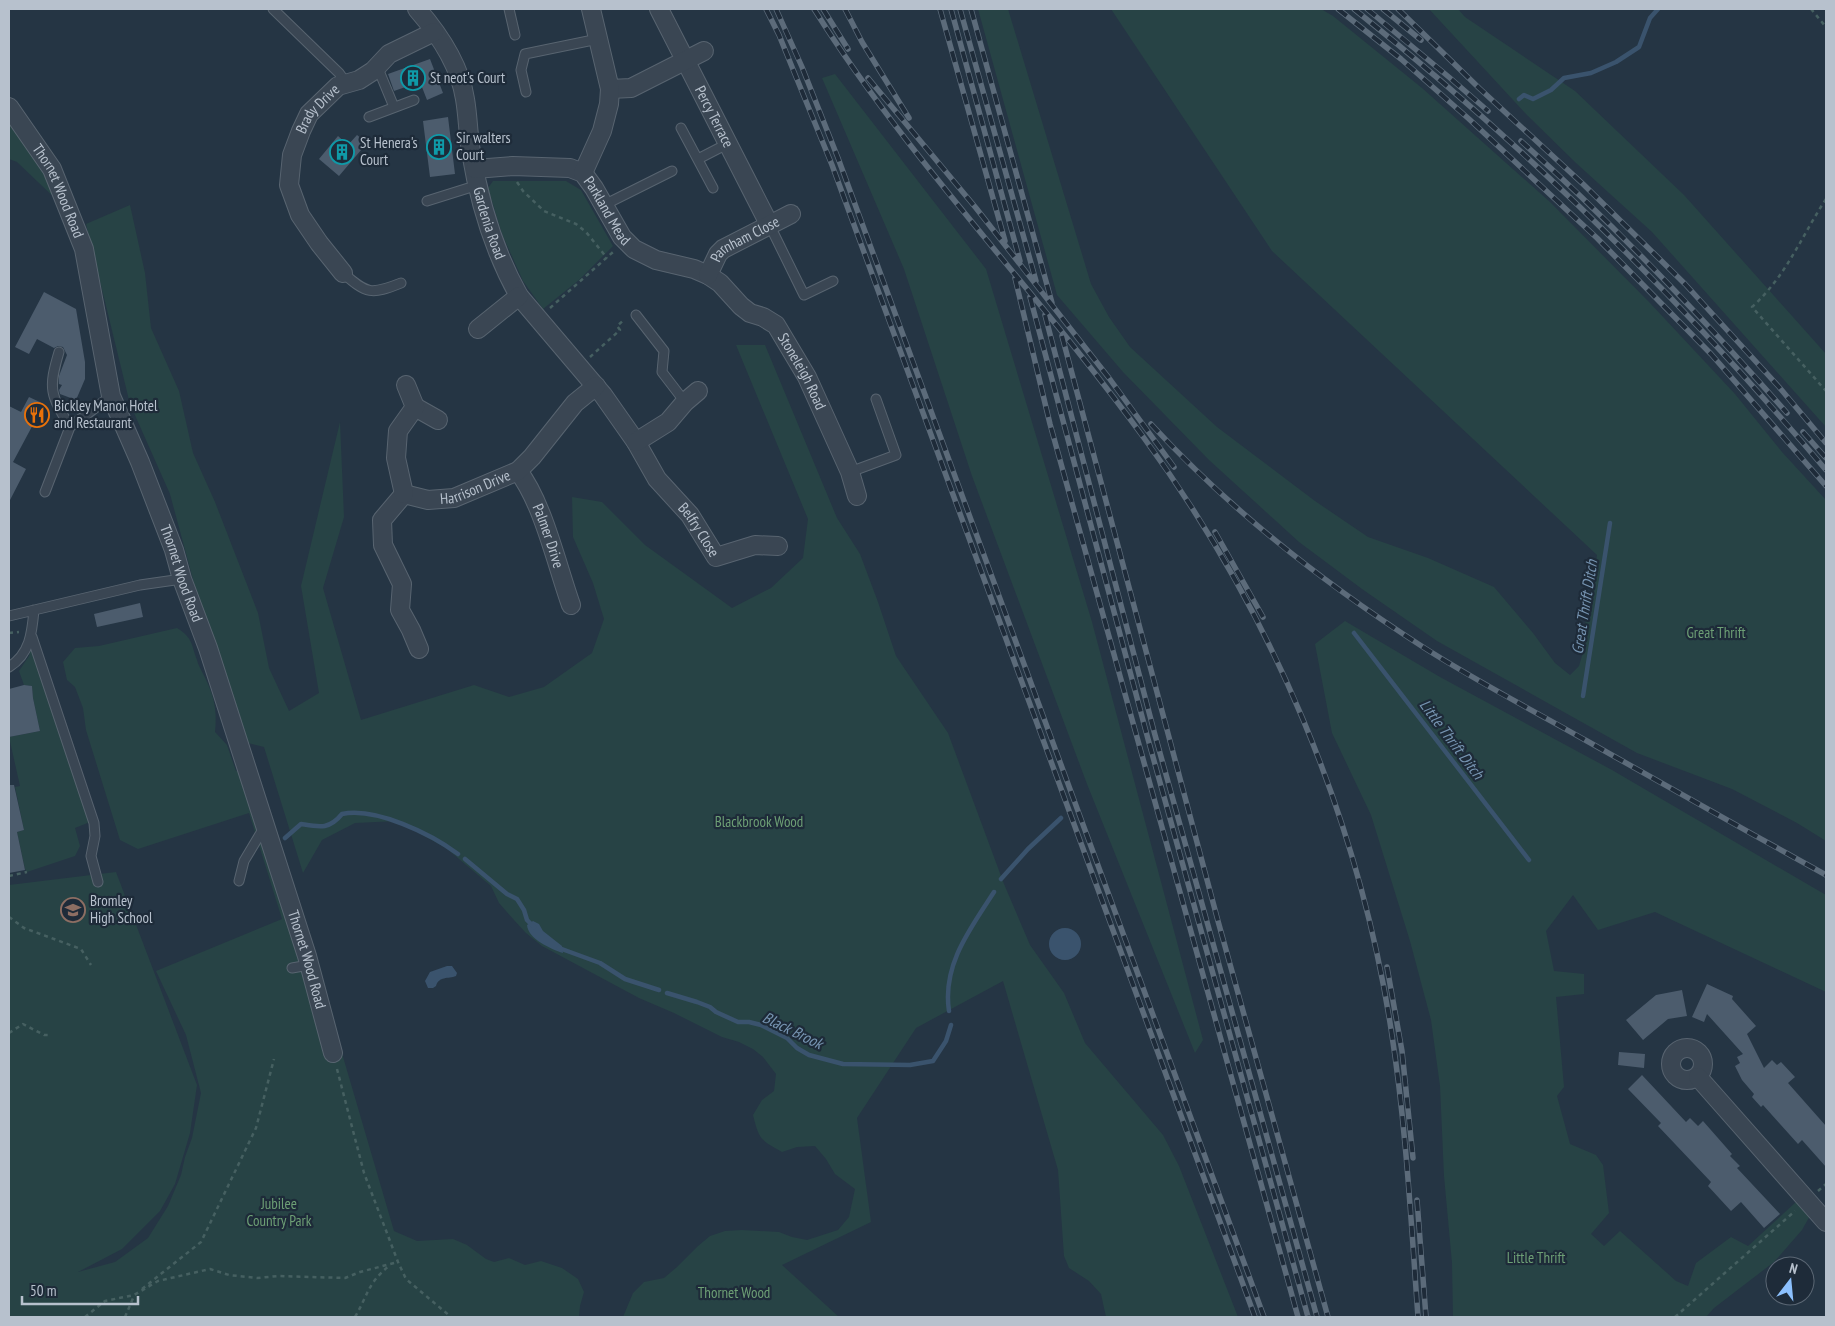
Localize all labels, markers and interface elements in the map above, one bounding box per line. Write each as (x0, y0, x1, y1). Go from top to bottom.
building icon: St neot's Court (400, 65, 426, 91)
place label: St neot's Court (430, 68, 505, 87)
street label: Brady Drive (291, 80, 343, 136)
street label: Percy Terrace (691, 82, 738, 151)
place label: Sir walters Court (456, 128, 511, 164)
place label: St Henera's Court (360, 133, 418, 169)
building icon: Sir walters Court (426, 134, 452, 160)
building icon: St Henera's Court (329, 139, 355, 165)
street label: Thornet Wood Road (28, 140, 89, 240)
street label: Parkland Mead (580, 172, 635, 249)
street label: Gardenia Road (469, 185, 510, 262)
street label: Parnham Close (706, 212, 782, 265)
street label: Stoneleigh Road (774, 329, 831, 413)
place label: Bickley Manor Hotel and Restaurant (54, 396, 158, 432)
restaurant icon: Bickley Manor Hotel and Restaurant (24, 402, 50, 428)
street label: Harrison Drive (439, 465, 513, 508)
street label: Belfry Close (674, 498, 724, 560)
street label: Palmer Drive (529, 501, 568, 570)
street label: Thornet Wood Road (156, 522, 207, 625)
water label: Great Thrift Ditch (1567, 557, 1601, 656)
park label: Great Thrift (1686, 623, 1746, 642)
water label: Little Thrift Ditch (1415, 695, 1489, 784)
park label: Blackbrook Wood (715, 812, 803, 831)
place label: Bromley High School (90, 891, 153, 927)
school or university icon: Bromley High School (60, 897, 86, 923)
street label: Thornet Wood Road (284, 908, 331, 1010)
water label: Black Brook (760, 1007, 828, 1054)
park label: Jubilee Country Park (247, 1194, 312, 1230)
park label: Little Thrift (1507, 1248, 1565, 1267)
north arrow (1765, 1256, 1815, 1306)
text: N (1787, 1259, 1800, 1278)
scale bar (22, 1274, 139, 1306)
text: 50 m (30, 1281, 56, 1300)
park label: Thornet Wood (698, 1283, 770, 1302)

